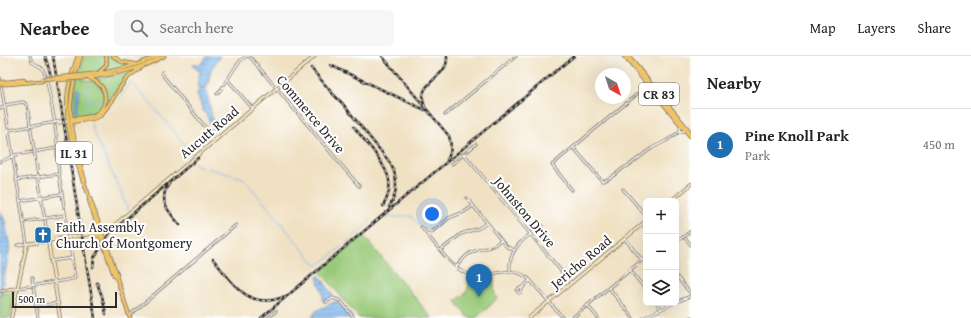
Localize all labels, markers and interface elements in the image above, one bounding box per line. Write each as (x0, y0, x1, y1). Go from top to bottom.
search box (114, 10, 394, 46)
text: Nearbee (20, 14, 90, 42)
icon: search (128, 17, 150, 39)
text: Search here (160, 17, 234, 38)
text: Map (810, 18, 836, 38)
text: Layers (858, 18, 896, 38)
text: Share (918, 18, 951, 38)
north arrow (595, 68, 631, 104)
street label: Commerce Drive (272, 70, 350, 158)
text: Nearby (707, 70, 761, 95)
road number: CR 83 (639, 83, 679, 105)
street label: Aucutt Road (175, 101, 243, 163)
text: Pine Knoll Park (745, 125, 849, 146)
text: 1 (717, 135, 723, 154)
text: 450 m (923, 135, 955, 154)
road number: IL 31 (56, 142, 92, 164)
text: Park (745, 146, 770, 165)
street label: Johnston Drive (488, 171, 561, 252)
map controls (643, 198, 679, 306)
button: + (643, 198, 679, 234)
your location (422, 204, 442, 224)
place label: Faith Assembly Church of Montgomery (56, 217, 193, 253)
church icon: Faith Assembly Church of Montgomery (33, 225, 53, 245)
street label: Jericho Road (545, 230, 616, 295)
button: − (643, 234, 679, 270)
pin: 1 (466, 264, 492, 297)
button: layers (643, 270, 679, 306)
scale bar (12, 290, 117, 309)
text: 500 m (18, 291, 45, 307)

